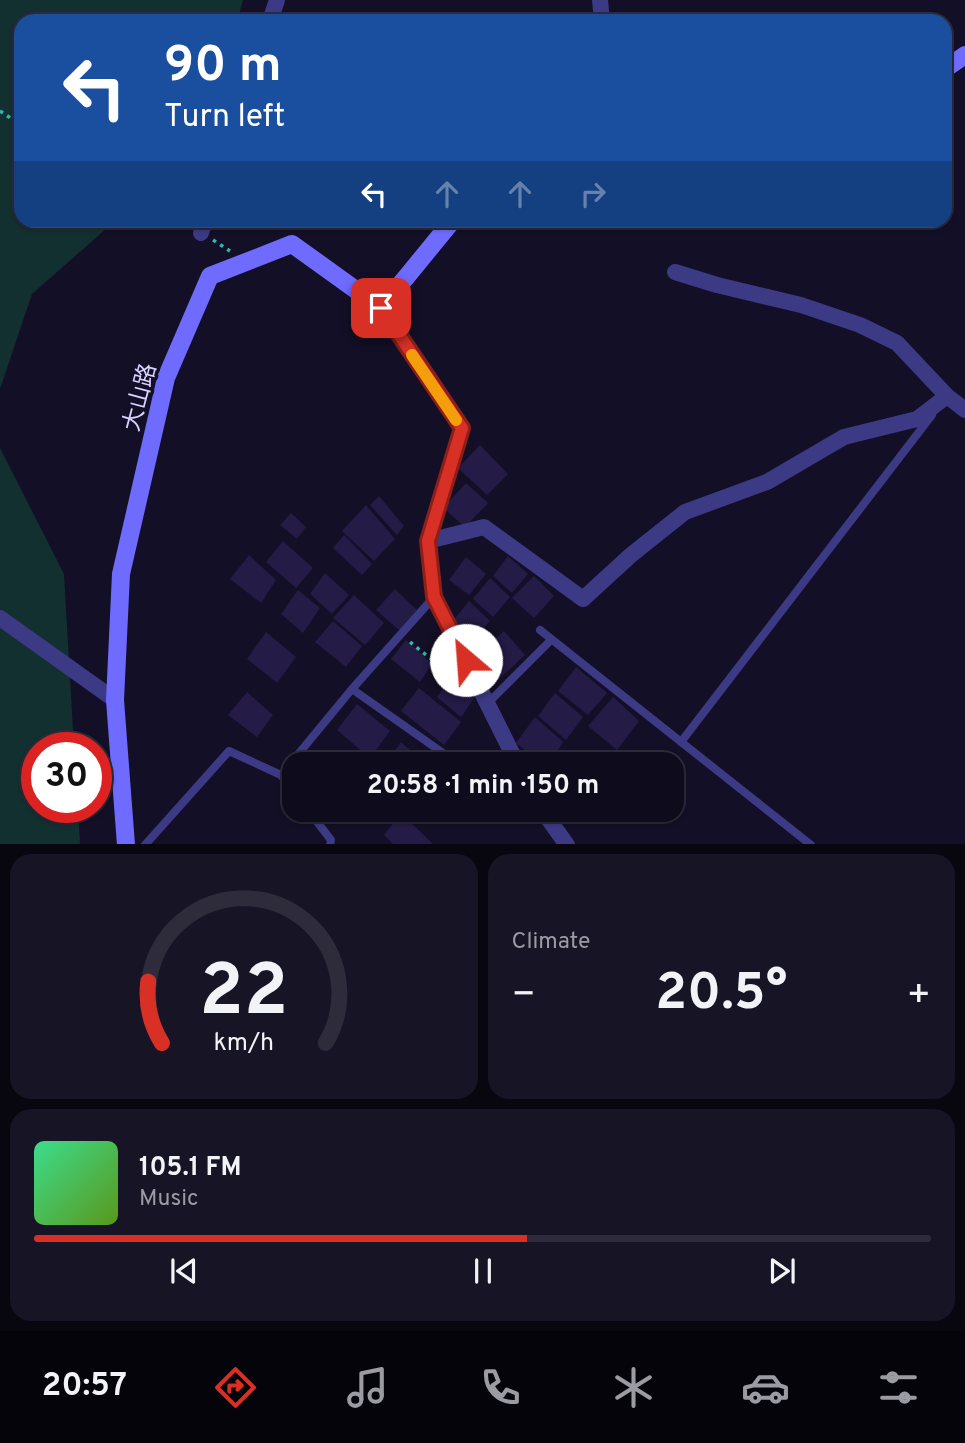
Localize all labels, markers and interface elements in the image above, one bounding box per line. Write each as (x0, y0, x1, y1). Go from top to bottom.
text: 90 m (164, 37, 282, 99)
icon: left (49, 42, 140, 133)
text: Turn left (164, 98, 285, 138)
icon: left (355, 175, 393, 213)
icon: ahead (428, 175, 466, 213)
icon: ahead (501, 175, 539, 213)
icon: right (574, 175, 612, 213)
pin (351, 278, 411, 338)
icon: arrive (362, 289, 400, 327)
street label: 大山路 (118, 361, 164, 435)
position arrow (429, 623, 503, 697)
speed limit sign: 30 (21, 732, 112, 823)
text: 20:58 · 1 min · 150 m (367, 770, 599, 803)
text: Climate (512, 928, 590, 957)
text: 22 (199, 949, 288, 1041)
text: 20.5° (655, 962, 787, 1028)
text: − (512, 972, 536, 1021)
text: + (906, 972, 931, 1021)
text: km/h (213, 1027, 274, 1059)
text: 105.1 FM (139, 1152, 242, 1185)
text: Music (139, 1185, 199, 1214)
icon: previous (165, 1252, 203, 1290)
icon: pause (464, 1252, 502, 1290)
icon: next (763, 1252, 801, 1290)
icon: directions (211, 1363, 260, 1412)
icon: music (343, 1363, 392, 1412)
icon: phone (476, 1363, 525, 1412)
icon: climate (609, 1363, 658, 1412)
icon: car (741, 1363, 790, 1412)
icon: filters (874, 1363, 923, 1412)
text: 20:57 (42, 1367, 127, 1407)

